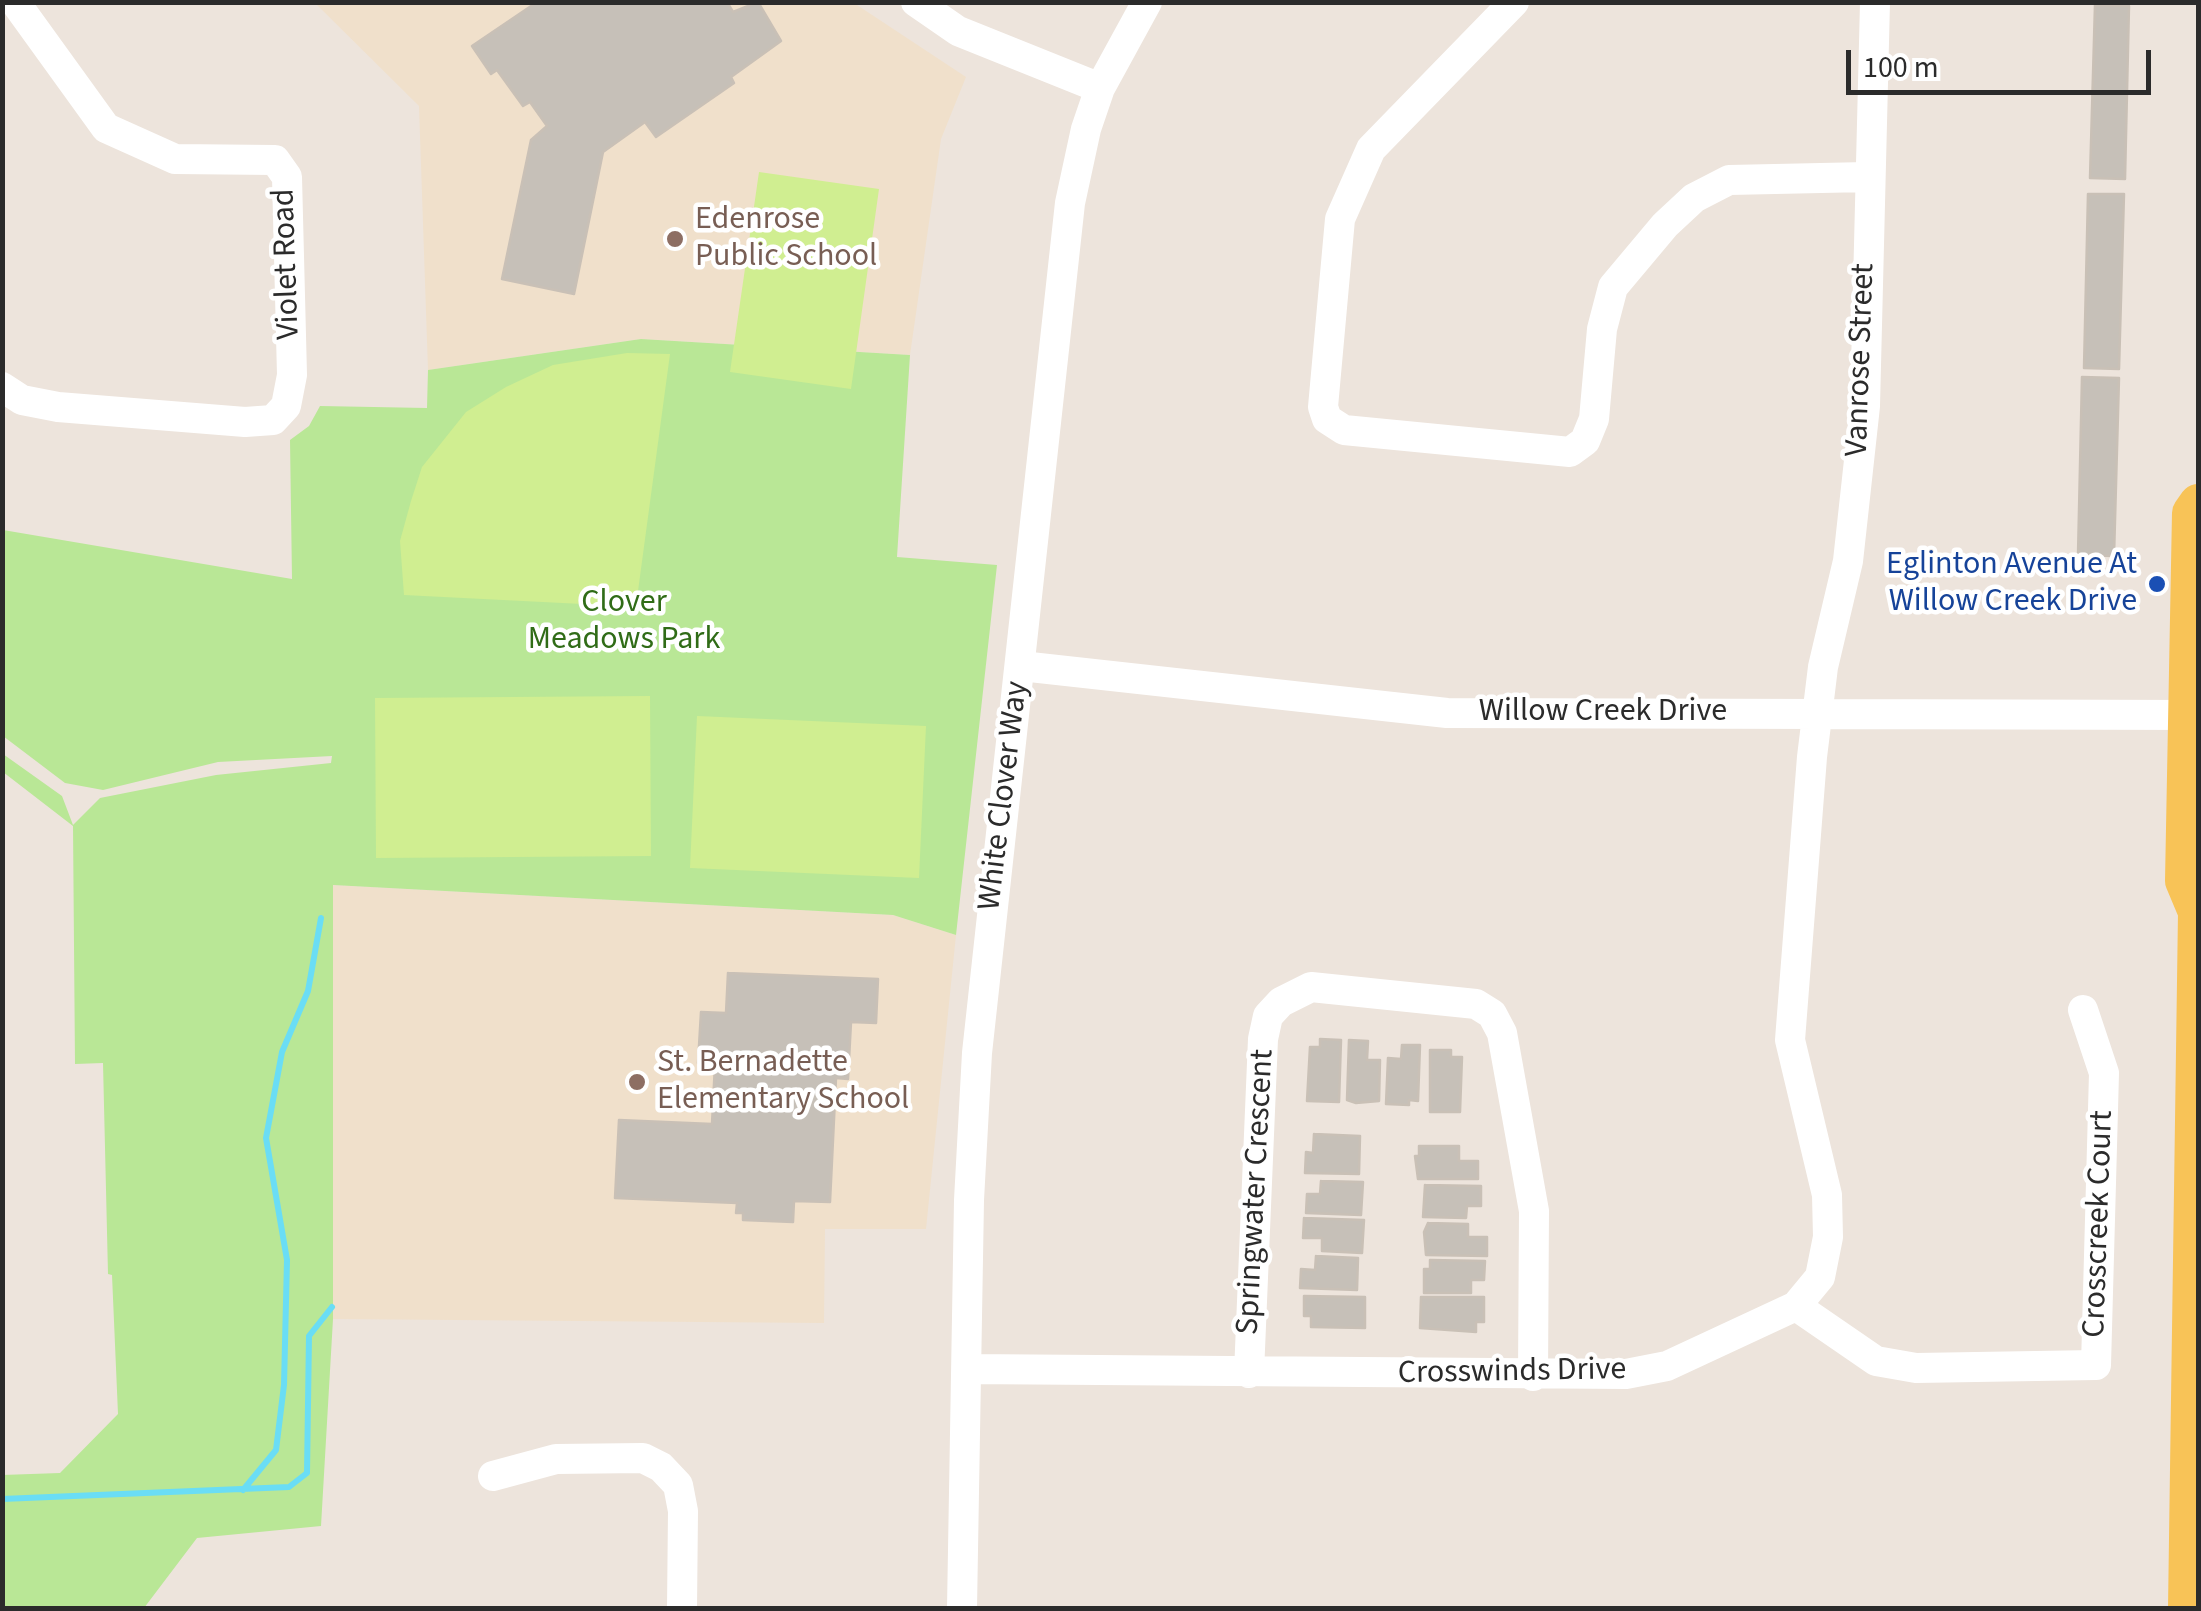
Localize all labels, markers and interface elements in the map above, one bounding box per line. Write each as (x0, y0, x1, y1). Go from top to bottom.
scale bar (1851, 30, 2156, 92)
text: 100 m (1863, 46, 1939, 89)
street label: Violet Road (266, 188, 310, 340)
place label: Edenrose Public School (695, 202, 877, 277)
marker: Edenrose Public School (664, 228, 686, 250)
street label: Vanrose Street (1839, 263, 1885, 457)
place label: Eglinton Avenue At Willow Creek Drive (1886, 547, 2137, 622)
marker: Eglinton Avenue At Willow Creek Drive (2146, 573, 2168, 595)
park label: Clover Meadows Park (528, 585, 720, 660)
street label: White Clover Way (972, 679, 1038, 913)
street label: Willow Creek Drive (1479, 694, 1727, 732)
place label: St. Bernadette Elementary School (657, 1045, 909, 1120)
street label: Springwater Crescent (1230, 1048, 1284, 1336)
marker: St. Bernadette Elementary School (626, 1071, 648, 1093)
street label: Crosscreek Court (2077, 1110, 2123, 1338)
street label: Crosswinds Drive (1397, 1352, 1627, 1394)

